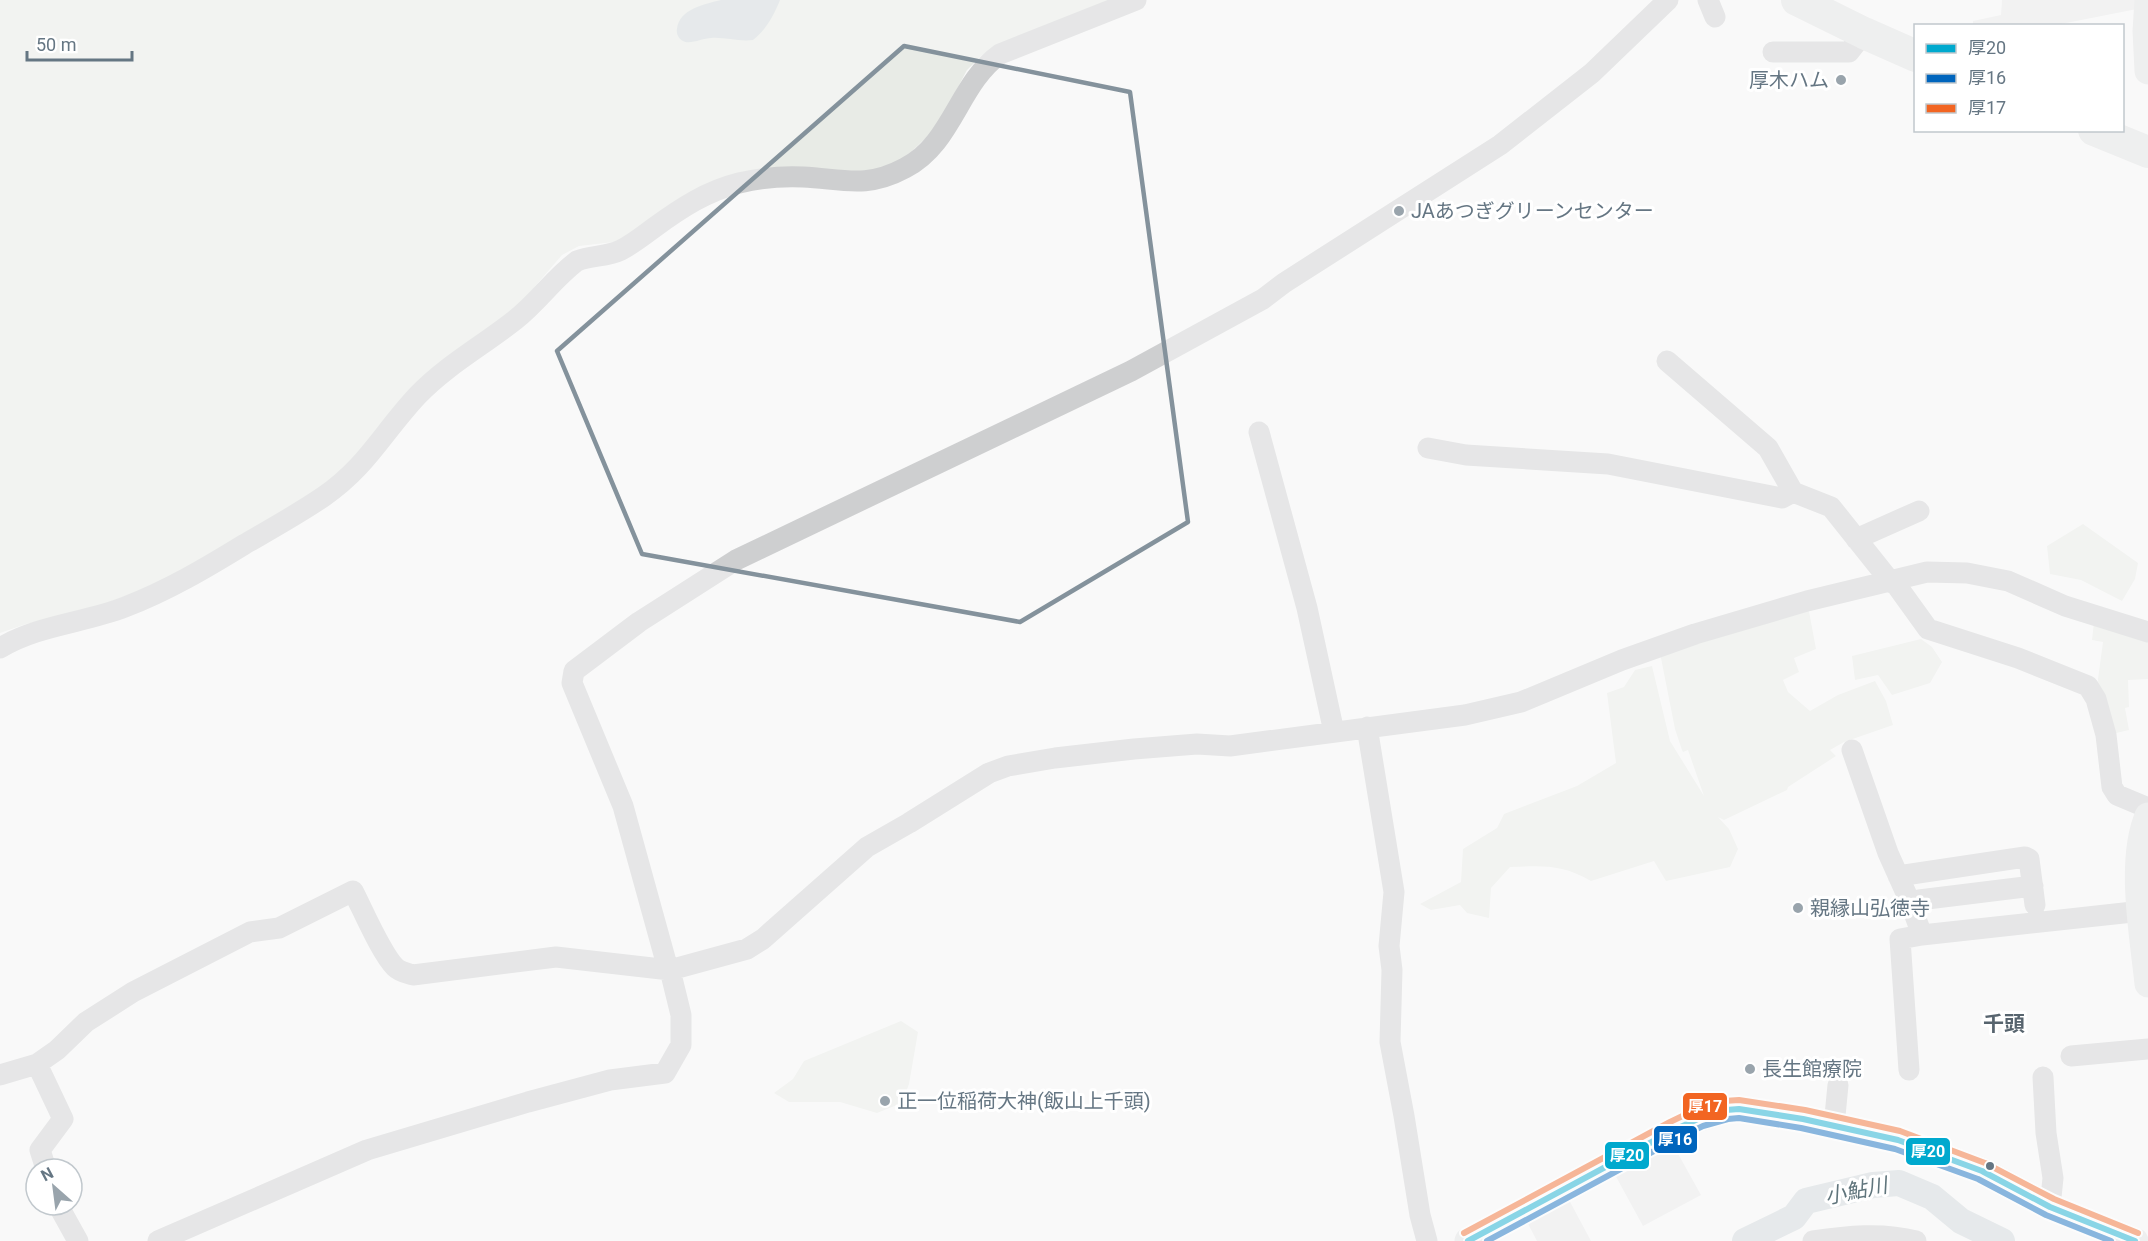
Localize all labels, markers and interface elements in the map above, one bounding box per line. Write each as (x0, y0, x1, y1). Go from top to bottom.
scale bar (27, 24, 132, 62)
legend (1914, 24, 2124, 132)
text: 50 m (36, 34, 76, 55)
text: 厚20 (1968, 37, 2006, 58)
text: 厚16 (1968, 67, 2006, 88)
place label: 厚木ハム (1749, 68, 1829, 92)
marker: 厚木ハム (1834, 73, 1848, 87)
text: 厚17 (1968, 97, 2006, 118)
place label: JAあつぎグリーンセンター (1411, 199, 1654, 223)
marker: JAあつぎグリーンセンター (1392, 204, 1406, 218)
place label: 親縁山弘徳寺 (1810, 896, 1930, 920)
marker: 親縁山弘徳寺 (1791, 901, 1805, 915)
district label: 千頭 (1983, 1012, 2025, 1036)
place label: 長生館療院 (1762, 1057, 1862, 1081)
marker: 長生館療院 (1743, 1062, 1757, 1076)
place label: 正一位稲荷大神(飯山上千頭) (897, 1089, 1151, 1113)
line badge: 厚17 (1682, 1092, 1728, 1121)
marker: 正一位稲荷大神(飯山上千頭) (878, 1094, 892, 1108)
text: 厚17 (1688, 1097, 1722, 1116)
line badge: 厚16 (1653, 1125, 1698, 1154)
text: 厚16 (1658, 1130, 1692, 1149)
line badge: 厚20 (1905, 1137, 1951, 1166)
line badge: 厚20 (1604, 1141, 1650, 1170)
text: 厚20 (1911, 1142, 1945, 1161)
text: 厚20 (1610, 1146, 1644, 1165)
north arrow (24, 1157, 84, 1217)
unlabelled marker (1984, 1160, 1996, 1172)
text: N (38, 1163, 57, 1185)
water label: 小鮎川 (1823, 1173, 1891, 1209)

